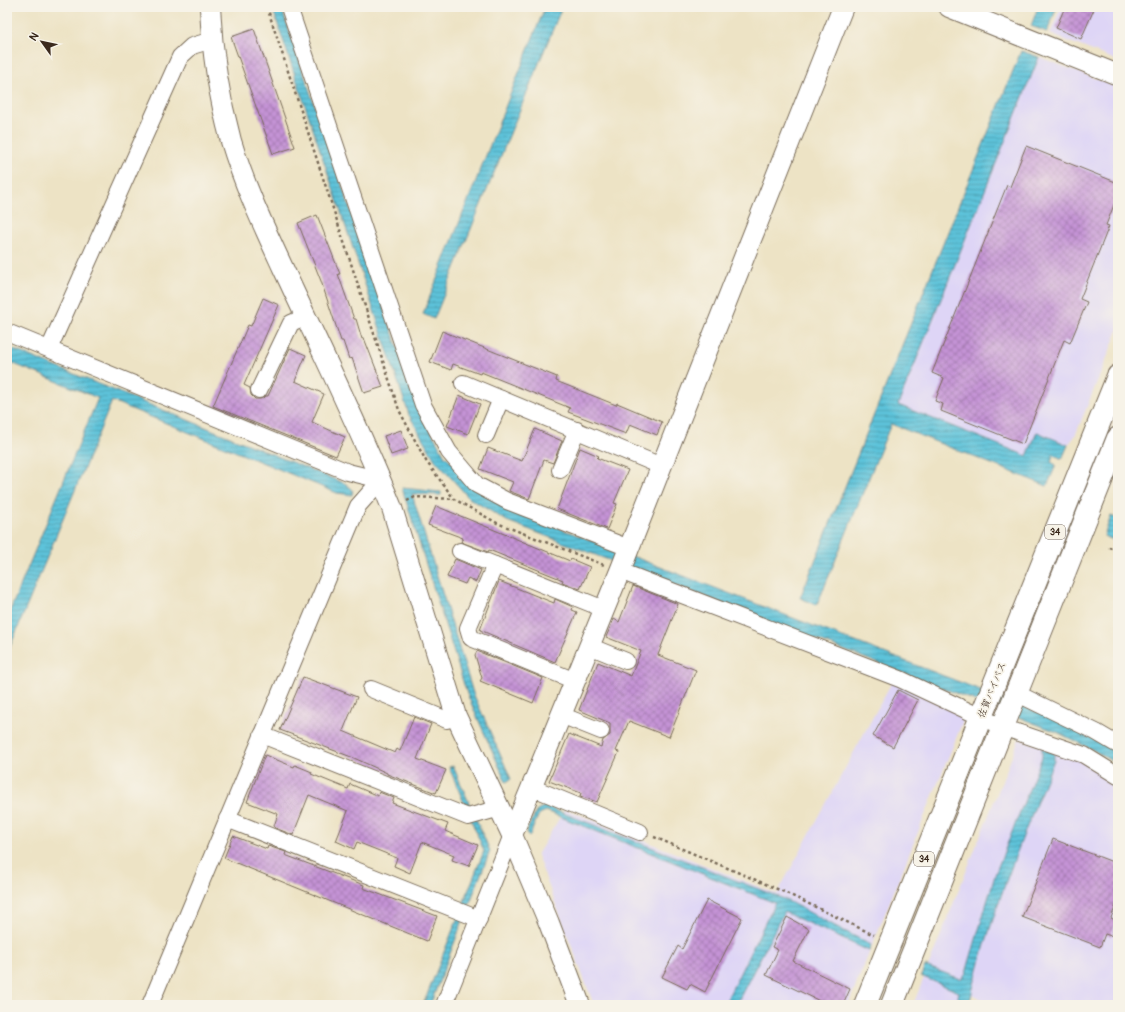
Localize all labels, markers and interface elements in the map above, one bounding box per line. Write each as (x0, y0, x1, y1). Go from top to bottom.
north arrow (22, 22, 62, 62)
text: N (27, 30, 42, 43)
road number: 34 (1045, 525, 1065, 539)
street label: 佐賀バイパス (975, 660, 1009, 720)
road number: 34 (914, 852, 934, 866)

